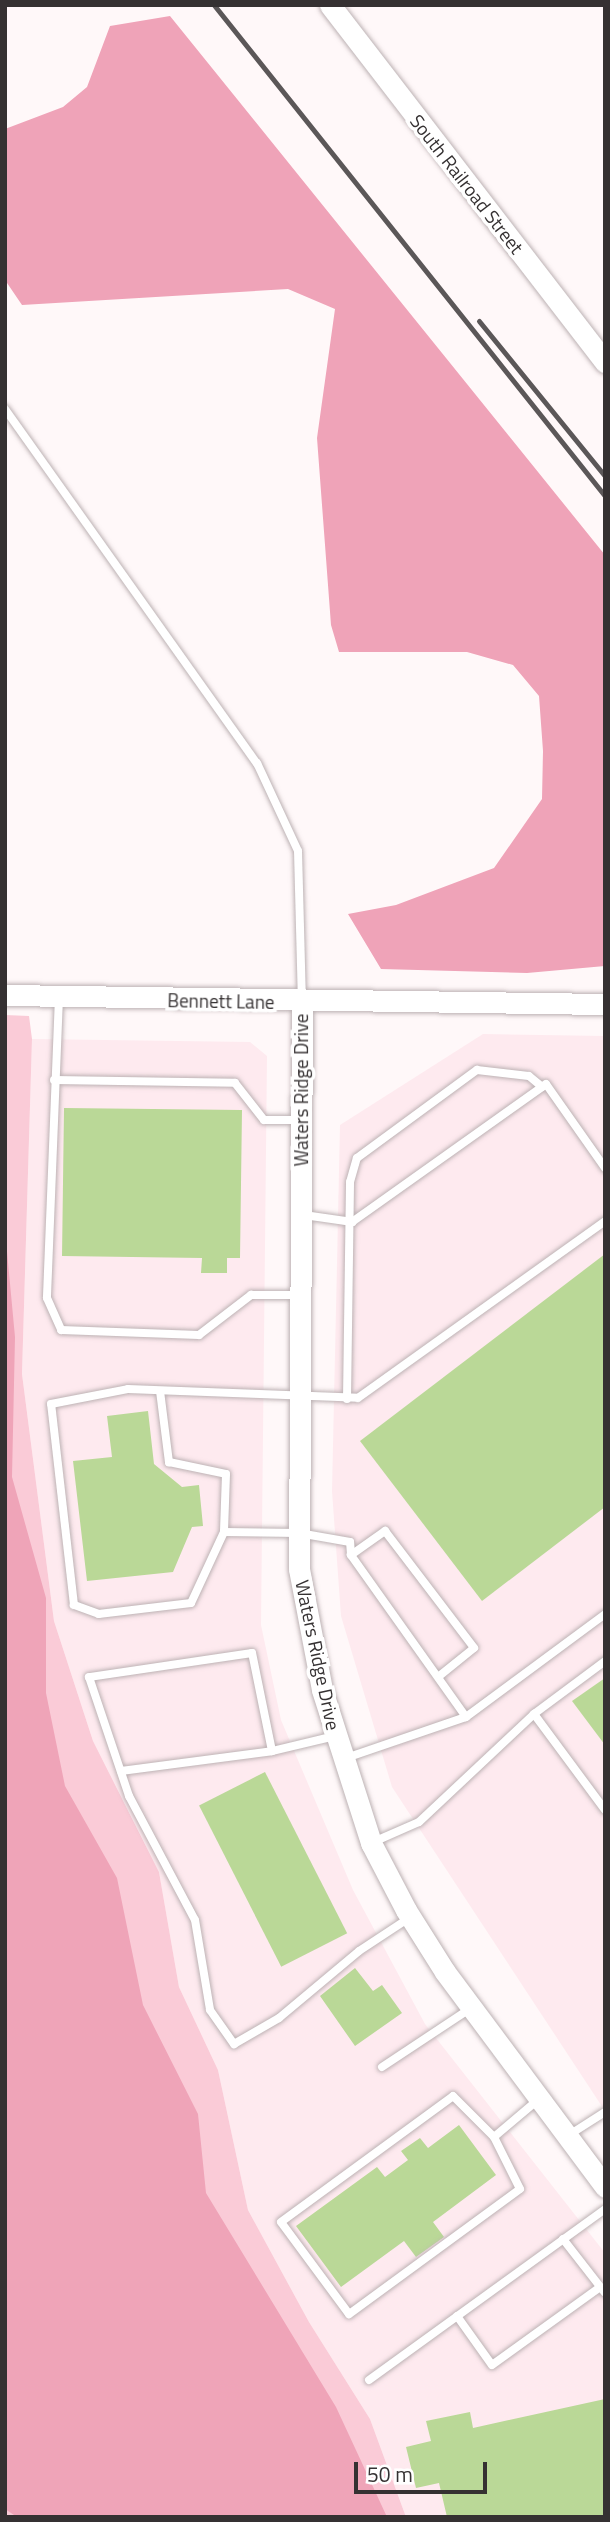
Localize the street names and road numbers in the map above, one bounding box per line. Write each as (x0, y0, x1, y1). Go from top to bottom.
street label: South Railroad Street (406, 110, 528, 258)
street label: Bennett Lane (167, 989, 275, 1013)
street label: Waters Ridge Drive (290, 1014, 312, 1166)
street label: Waters Ridge Drive (291, 1578, 345, 1732)

